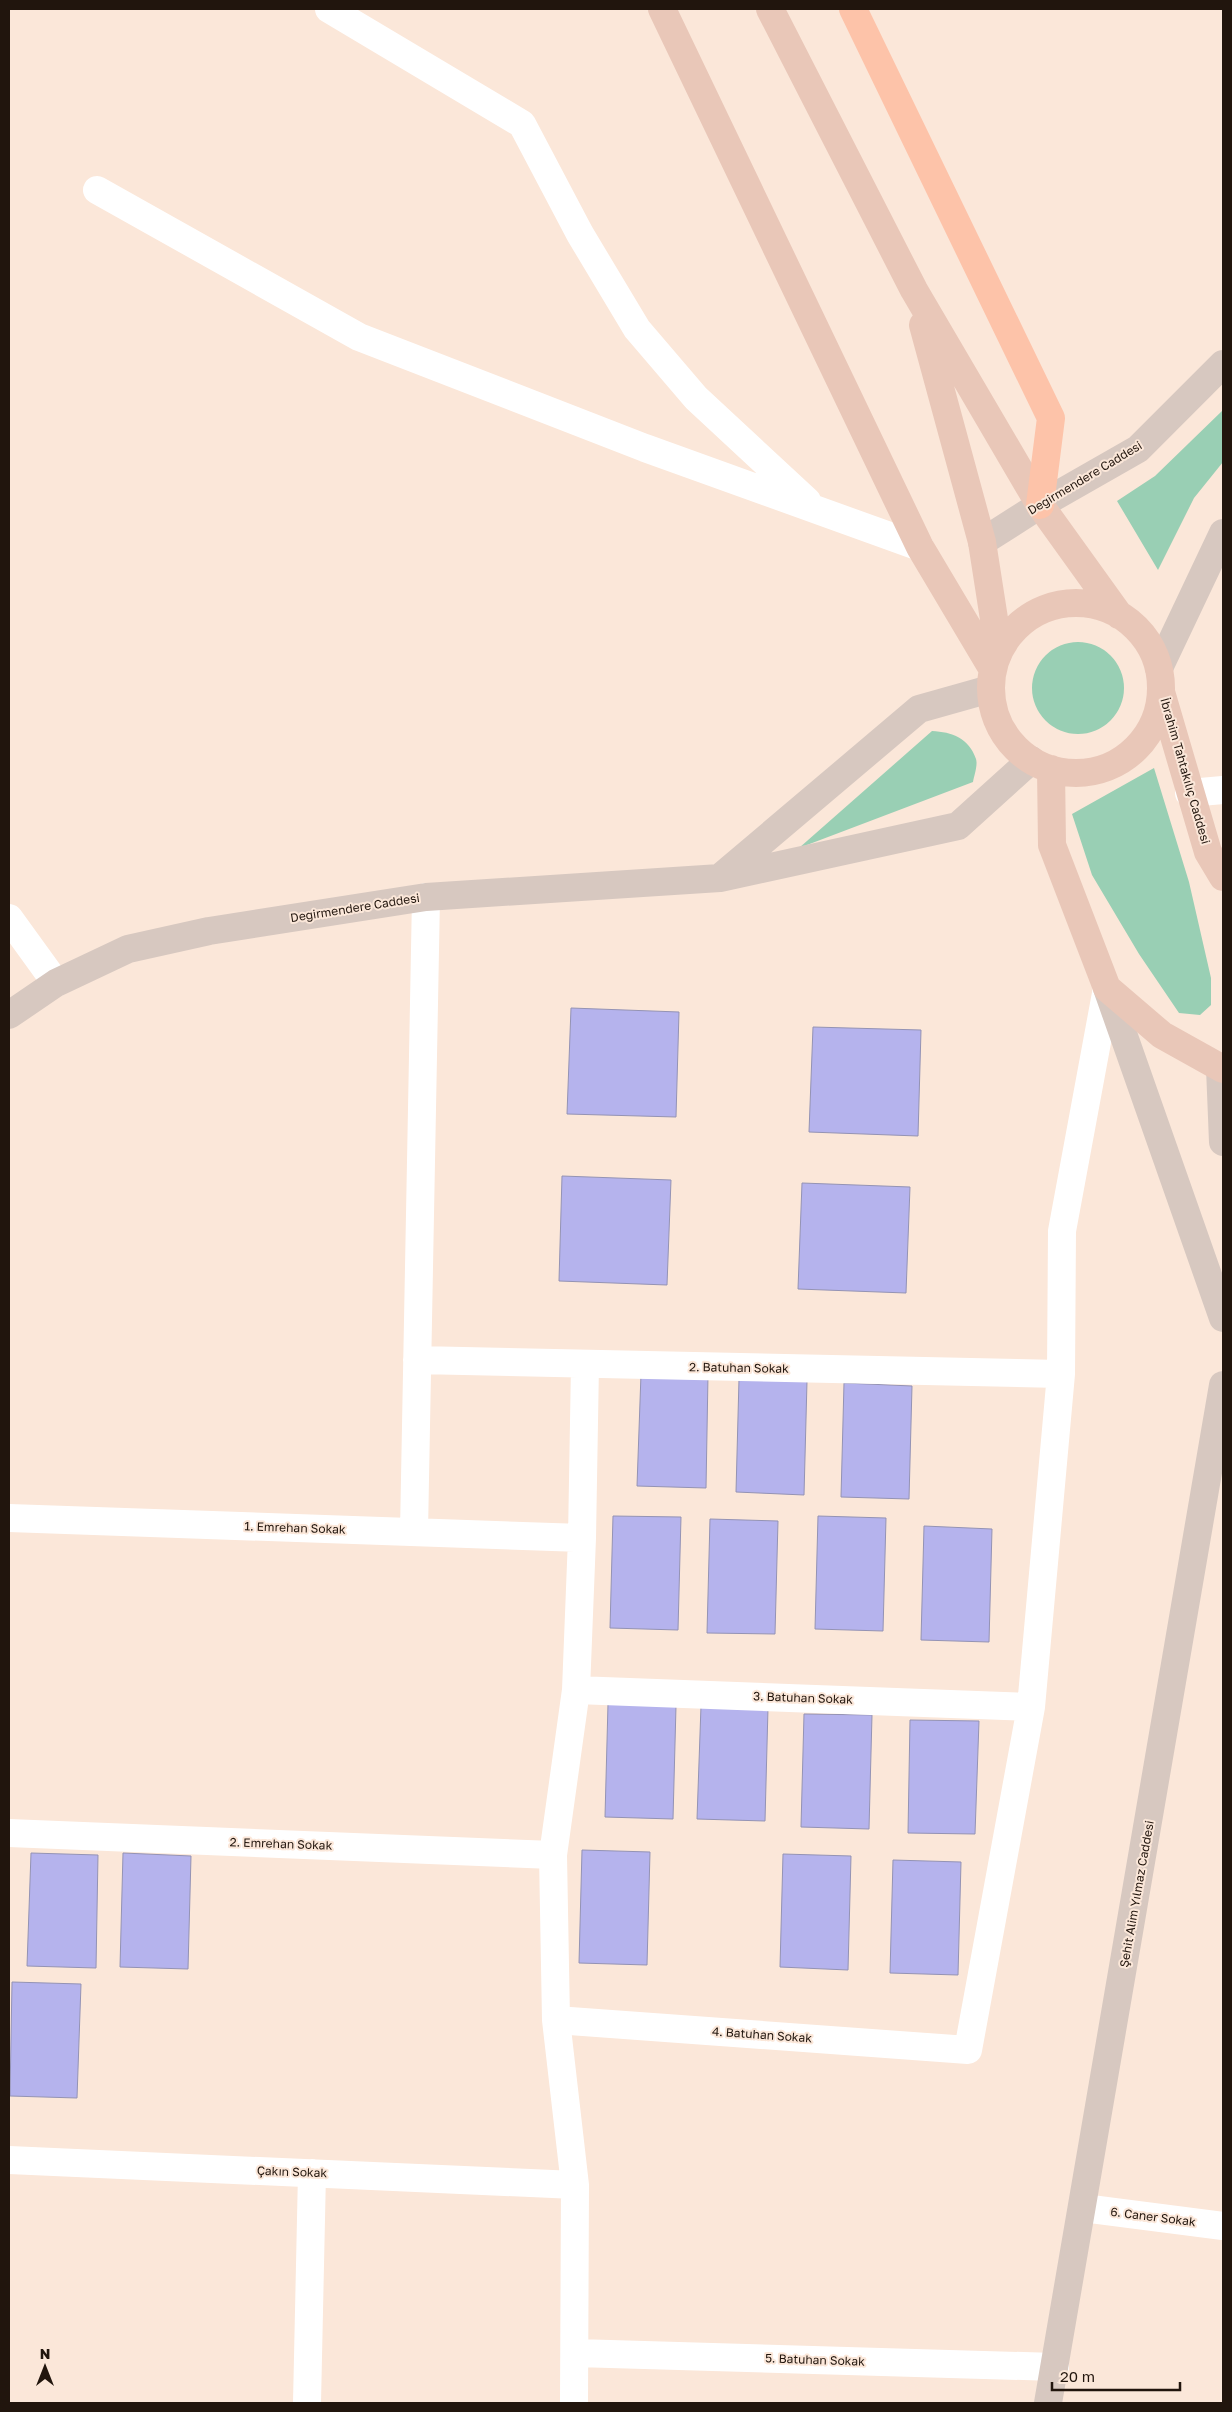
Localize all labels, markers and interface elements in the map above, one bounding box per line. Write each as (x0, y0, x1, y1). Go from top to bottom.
street label: Değirmendere Caddesi (1025, 437, 1145, 518)
street label: İbrahim Tahtakılıç Caddesi (1157, 696, 1214, 846)
street label: Değirmendere Caddesi (289, 890, 421, 925)
street label: 2. Batuhan Sokak (689, 1359, 789, 1376)
street label: 1. Emrehan Sokak (244, 1518, 346, 1537)
street label: 3. Batuhan Sokak (753, 1688, 853, 1707)
street label: Şehit Alim Yılmaz Caddesi (1116, 1819, 1157, 1969)
street label: 2. Emrehan Sokak (229, 1834, 333, 1853)
street label: 4. Batuhan Sokak (711, 2024, 813, 2045)
street label: Çakın Sokak (257, 2163, 328, 2180)
street label: 6. Caner Sokak (1110, 2204, 1197, 2229)
north arrow (20, 2342, 70, 2392)
text: N (40, 2345, 50, 2362)
street label: 5. Batuhan Sokak (765, 2350, 865, 2369)
scale bar (1052, 2360, 1180, 2392)
text: 20 m (1060, 2367, 1095, 2385)

